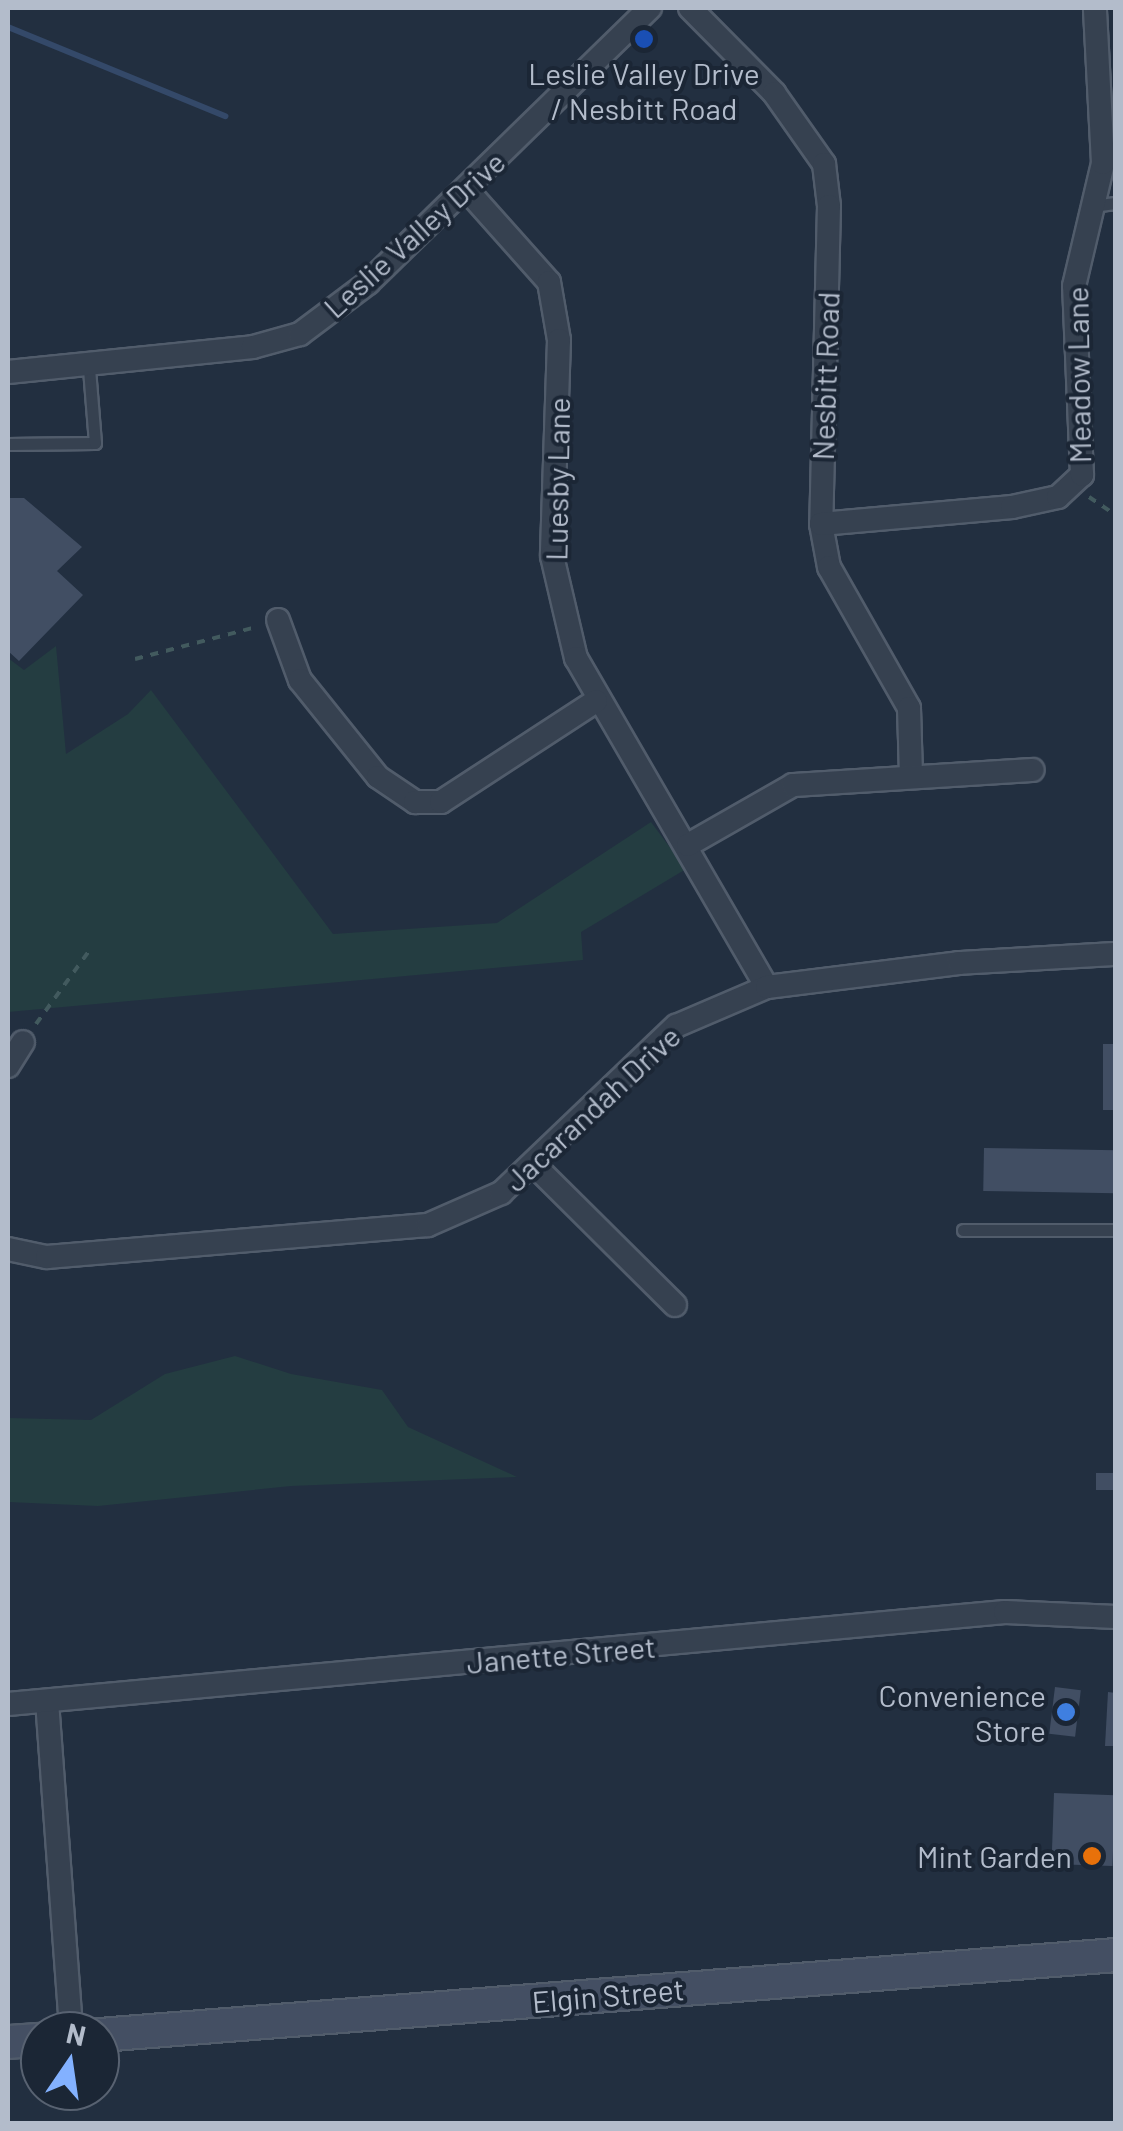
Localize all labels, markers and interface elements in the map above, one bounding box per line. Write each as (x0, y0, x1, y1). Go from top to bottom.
marker: Leslie Valley Drive / Nesbitt Road (633, 28, 655, 50)
place label: Leslie Valley Drive / Nesbitt Road (528, 55, 760, 126)
street label: Leslie Valley Drive (316, 143, 512, 325)
street label: Meadow Lane (1058, 286, 1098, 464)
street label: Nesbitt Road (804, 291, 846, 461)
street label: Luesby Lane (538, 397, 576, 561)
street label: Jacarandah Drive (497, 1018, 687, 1198)
street label: Janette Street (465, 1628, 657, 1680)
place label: Convenience Store (879, 1677, 1046, 1748)
marker: Convenience Store (1055, 1701, 1077, 1723)
place label: Mint Garden (917, 1838, 1072, 1874)
marker: Mint Garden (1081, 1845, 1103, 1867)
street label: Elgin Street (530, 1970, 686, 2020)
north arrow (20, 2011, 120, 2111)
text: N (63, 2015, 89, 2052)

